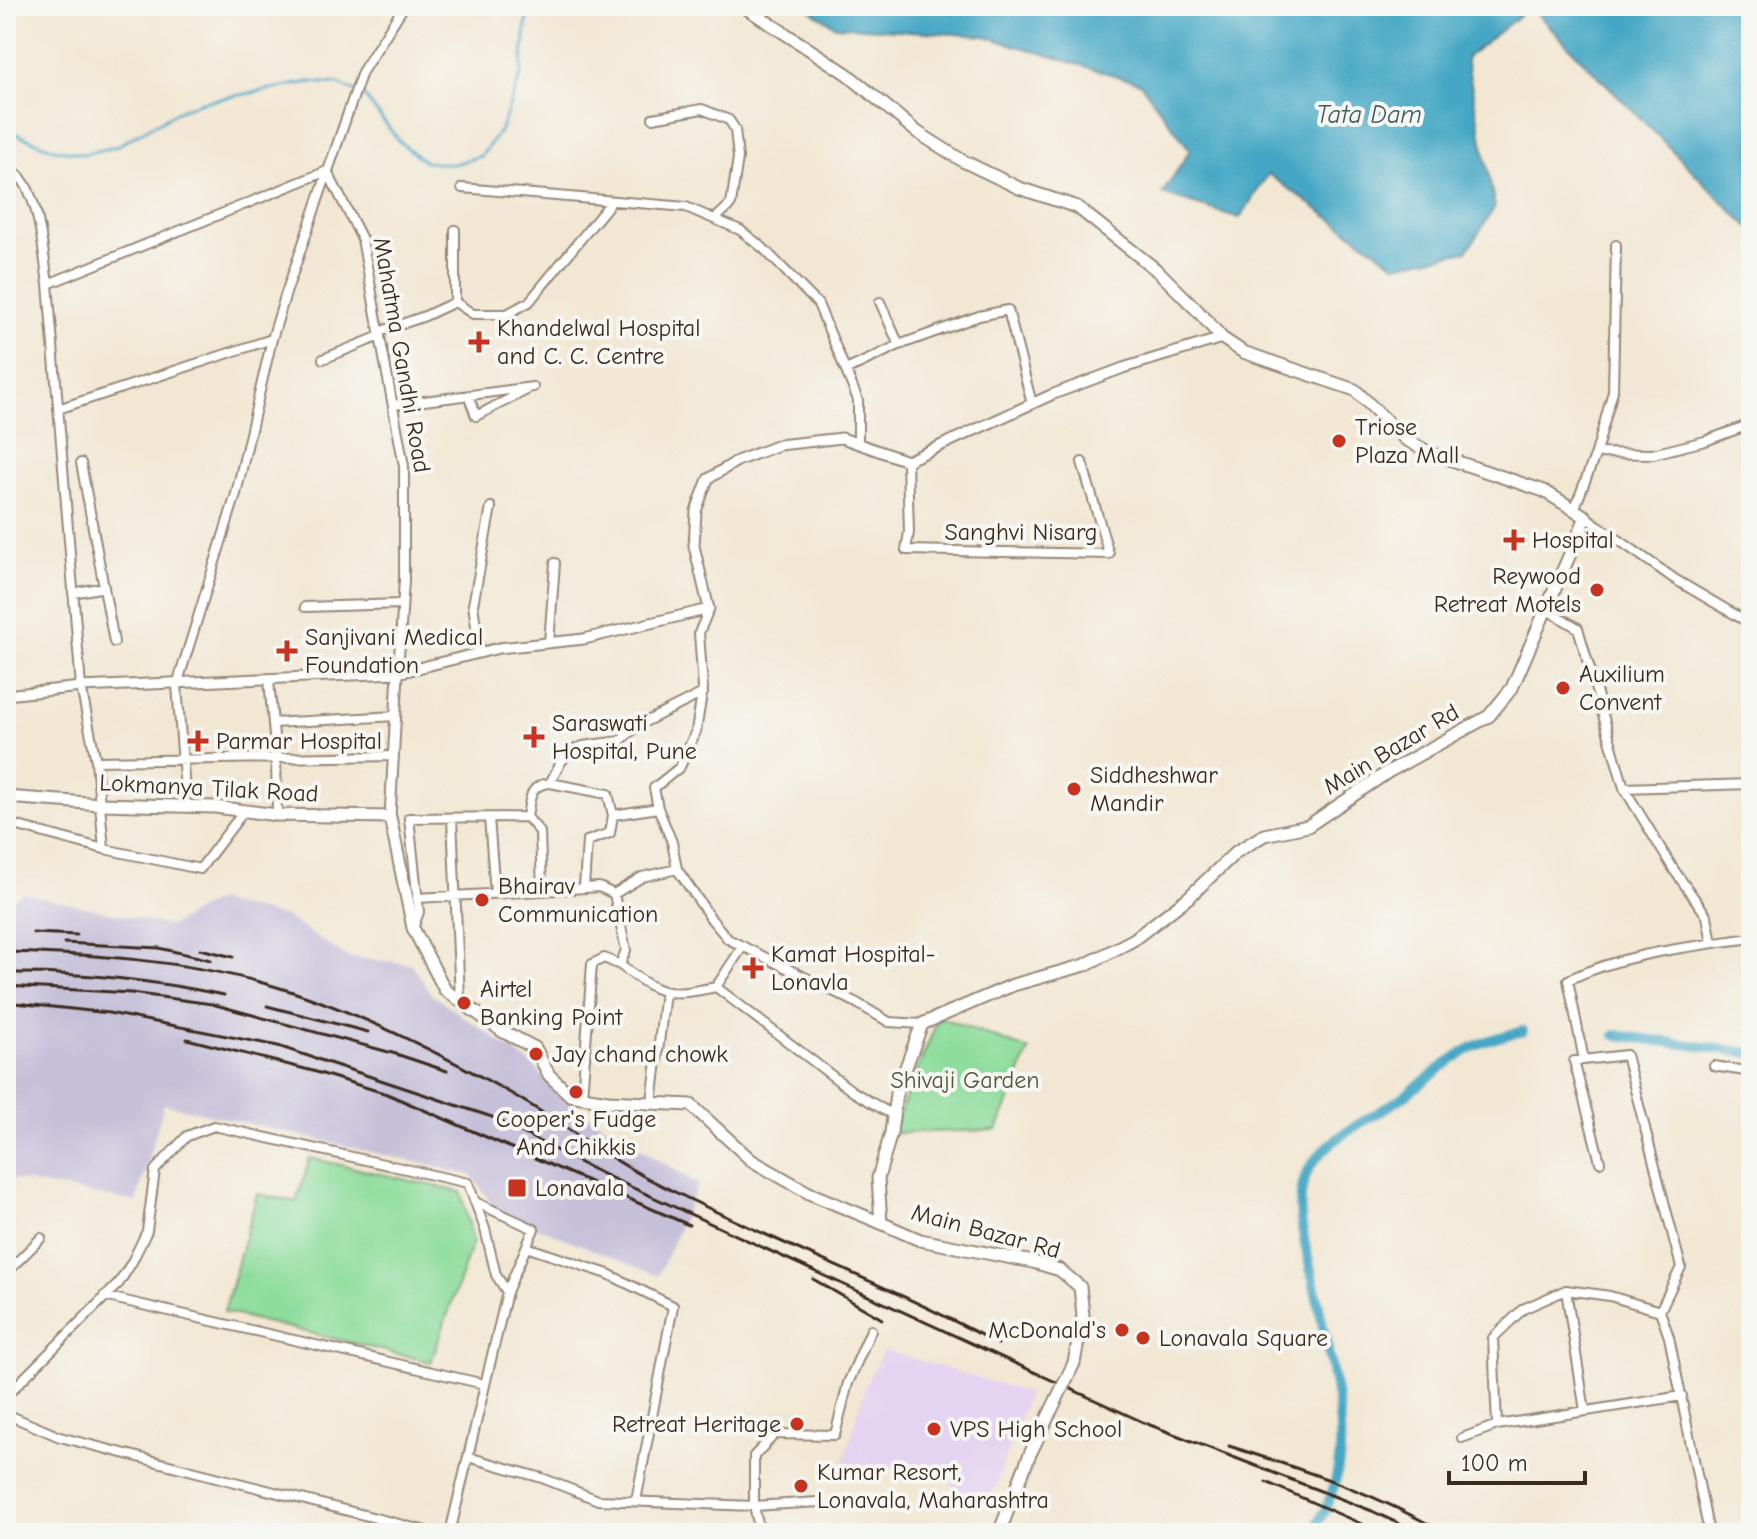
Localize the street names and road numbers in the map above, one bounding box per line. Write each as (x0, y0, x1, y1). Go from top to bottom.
street label: Mahatma Gandhi Road (367, 235, 437, 475)
street label: Sanghvi Nisarg (944, 518, 1098, 546)
street label: Main Bazar Rd (1318, 698, 1464, 800)
street label: Lokmanya Tilak Road (99, 768, 319, 808)
street label: Main Bazar Rd (908, 1198, 1064, 1264)

